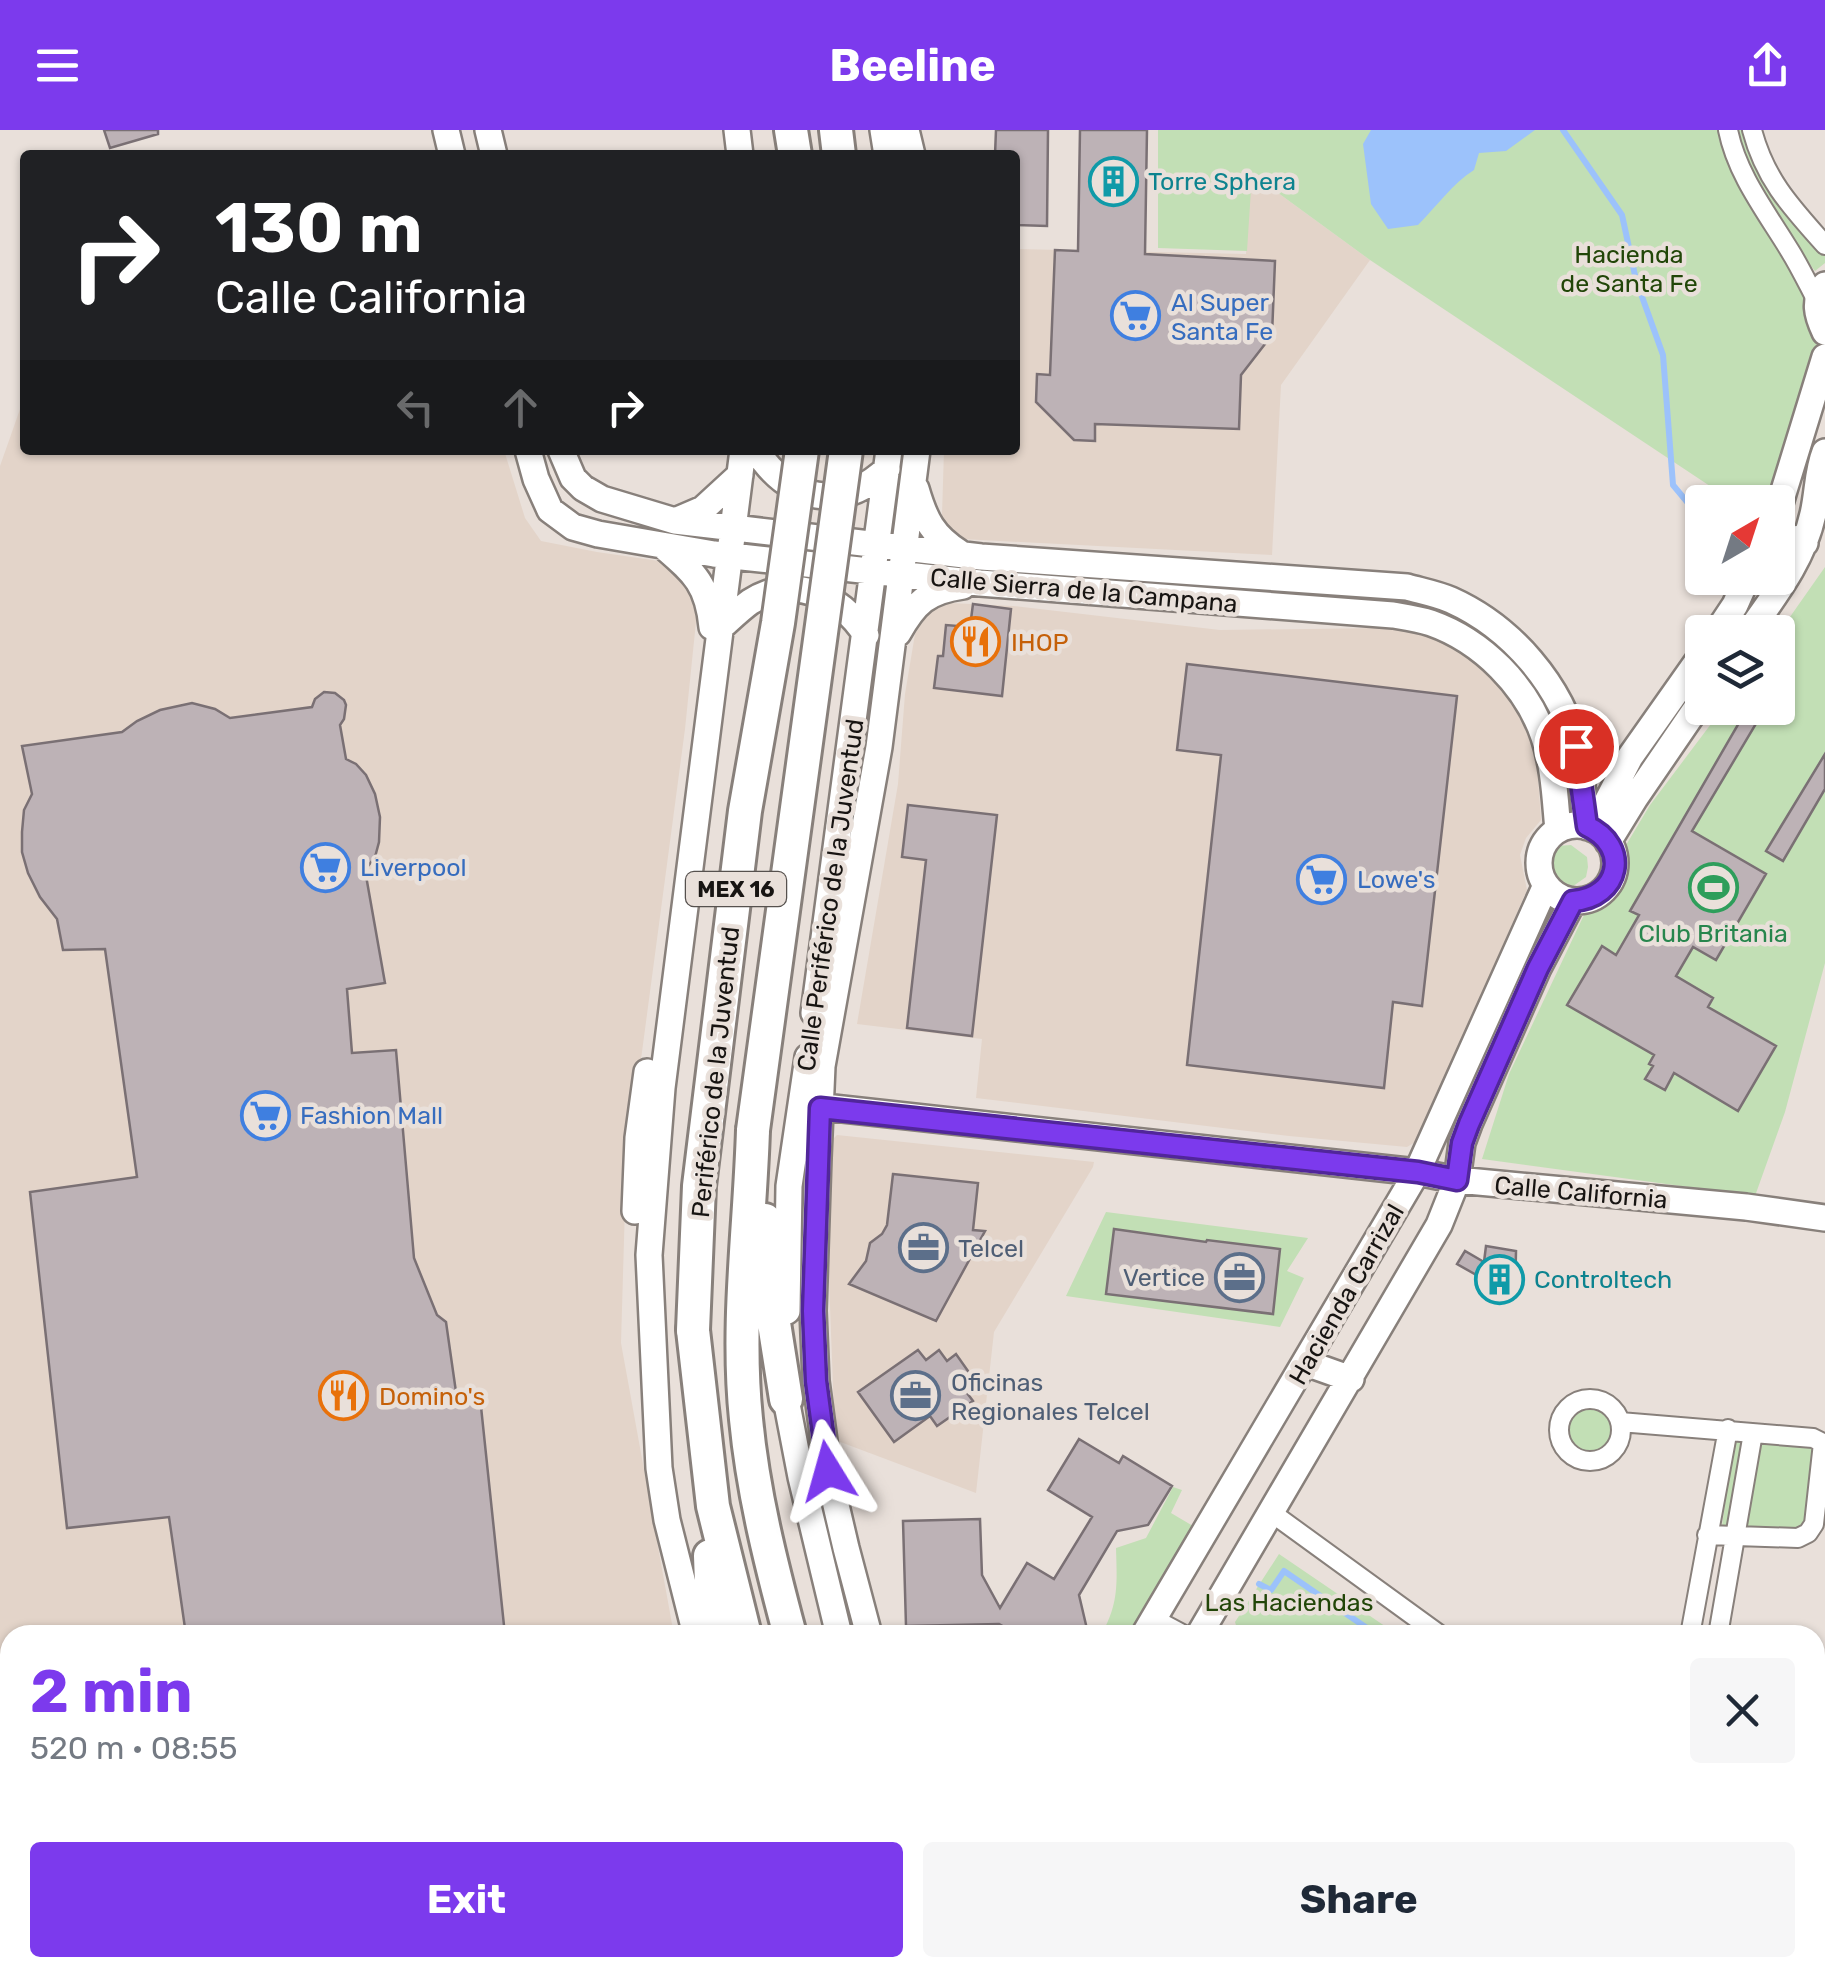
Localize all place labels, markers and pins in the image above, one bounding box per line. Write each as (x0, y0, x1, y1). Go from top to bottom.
building icon: Torre Sphera (1087, 155, 1139, 207)
place label: Torre Sphera (1148, 167, 1296, 196)
place label: Al Super Santa Fe (1171, 288, 1273, 346)
supermarket icon: Al Super Santa Fe (1110, 290, 1162, 342)
restaurant icon: IHOP (950, 616, 1002, 668)
place label: IHOP (1011, 628, 1069, 657)
pin (1534, 704, 1619, 789)
supermarket icon: Liverpool (299, 841, 351, 893)
place label: Liverpool (360, 853, 467, 882)
supermarket icon: Lowe's (1296, 853, 1348, 905)
sports icon: Club Britania (1687, 861, 1739, 913)
place label: Lowe's (1357, 865, 1435, 894)
place label: Club Britania (1638, 919, 1788, 948)
supermarket icon: Fashion Mall (239, 1089, 291, 1141)
place label: Fashion Mall (300, 1101, 443, 1130)
office icon: Telcel (897, 1222, 949, 1274)
place label: Telcel (958, 1234, 1024, 1263)
office icon: Vertice (1214, 1251, 1266, 1303)
building icon: Controltech (1473, 1253, 1525, 1305)
place label: Vertice (1123, 1263, 1205, 1292)
place label: Controltech (1534, 1265, 1672, 1294)
place label: Oficinas Regionales Telcel (951, 1368, 1150, 1426)
restaurant icon: Domino's (318, 1370, 370, 1422)
office icon: Oficinas Regionales Telcel (890, 1370, 942, 1422)
place label: Domino's (379, 1382, 485, 1411)

